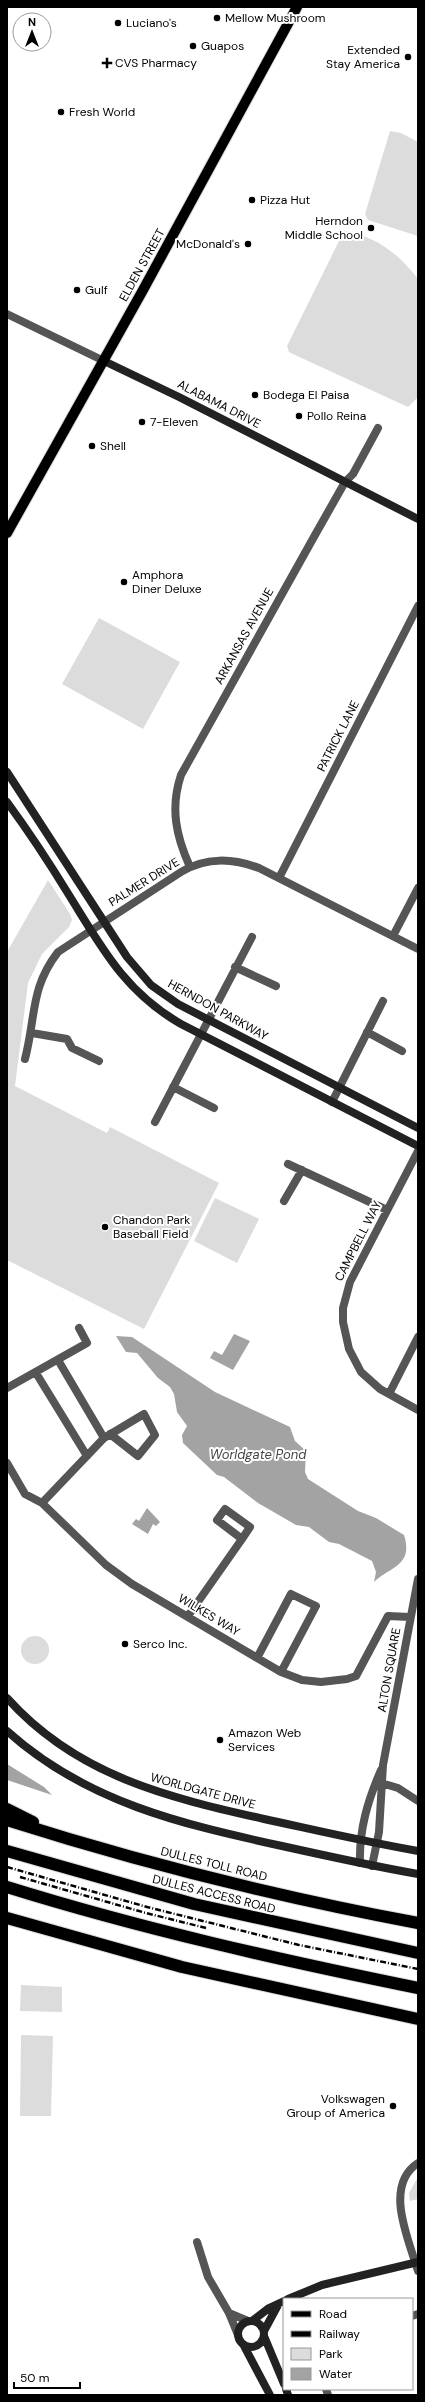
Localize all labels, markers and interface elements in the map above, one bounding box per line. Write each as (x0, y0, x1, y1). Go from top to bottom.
place label: Mellow Mushroom (225, 10, 326, 26)
north arrow (12, 12, 52, 52)
marker: Mellow Mushroom (212, 13, 222, 23)
text: N (28, 15, 36, 29)
place label: Luciano's (126, 15, 177, 31)
marker: Luciano's (113, 18, 123, 28)
place label: Guapos (201, 38, 244, 54)
marker: Guapos (188, 41, 198, 51)
place label: Extended Stay America (326, 42, 400, 72)
marker: Extended Stay America (403, 52, 413, 62)
place label: CVS Pharmacy (115, 55, 197, 71)
marker: CVS Pharmacy (102, 58, 112, 68)
place label: Fresh World (69, 104, 135, 120)
marker: Fresh World (56, 107, 66, 117)
place label: Pizza Hut (260, 192, 311, 208)
marker: Pizza Hut (247, 195, 257, 205)
place label: Herndon Middle School (285, 213, 363, 243)
marker: Herndon Middle School (366, 223, 376, 233)
street label: ELDEN STREET (115, 226, 169, 304)
place label: McDonald's (176, 236, 240, 252)
marker: McDonald's (243, 239, 253, 249)
place label: Gulf (85, 282, 108, 298)
marker: Gulf (72, 285, 82, 295)
street label: ALABAMA DRIVE (175, 376, 264, 432)
place label: Bodega El Paisa (263, 387, 349, 403)
marker: Bodega El Paisa (250, 390, 260, 400)
place label: Pollo Reina (307, 408, 366, 424)
marker: Pollo Reina (294, 411, 304, 421)
place label: 7-Eleven (150, 414, 198, 430)
marker: 7-Eleven (137, 417, 147, 427)
place label: Shell (100, 438, 126, 454)
marker: Shell (87, 441, 97, 451)
place label: Amphora Diner Deluxe (132, 567, 202, 597)
marker: Amphora Diner Deluxe (119, 577, 129, 587)
street label: ARKANSAS AVENUE (211, 585, 277, 687)
street label: PATRICK LANE (313, 698, 363, 774)
street label: PALMER DRIVE (106, 854, 183, 910)
street label: HERNDON PARKWAY (165, 976, 271, 1044)
street label: CAMPBELL WAY (331, 1198, 385, 1284)
place label: Chandon Park Baseball Field (113, 1212, 190, 1242)
marker: Chandon Park Baseball Field (100, 1222, 110, 1232)
water label: Worldgate Pond (210, 1446, 307, 1463)
street label: WILKES WAY (175, 1590, 243, 1640)
street label: ALTON SQUARE (374, 1626, 404, 1714)
place label: Serco Inc. (133, 1636, 187, 1652)
marker: Serco Inc. (120, 1639, 130, 1649)
place label: Amazon Web Services (228, 1725, 301, 1755)
marker: Amazon Web Services (215, 1735, 225, 1745)
street label: WORLDGATE DRIVE (149, 1769, 258, 1813)
street label: DULLES TOLL ROAD (159, 1843, 269, 1885)
street label: DULLES ACCESS ROAD (151, 1871, 277, 1917)
place label: Volkswagen Group of America (286, 2091, 385, 2121)
marker: Volkswagen Group of America (388, 2101, 398, 2111)
legend (283, 2298, 413, 2390)
text: Road (319, 2306, 347, 2322)
text: Railway (319, 2326, 360, 2342)
text: Park (319, 2346, 343, 2362)
scale bar (14, 2364, 80, 2390)
text: Water (319, 2366, 353, 2382)
text: 50 m (20, 2370, 49, 2386)

